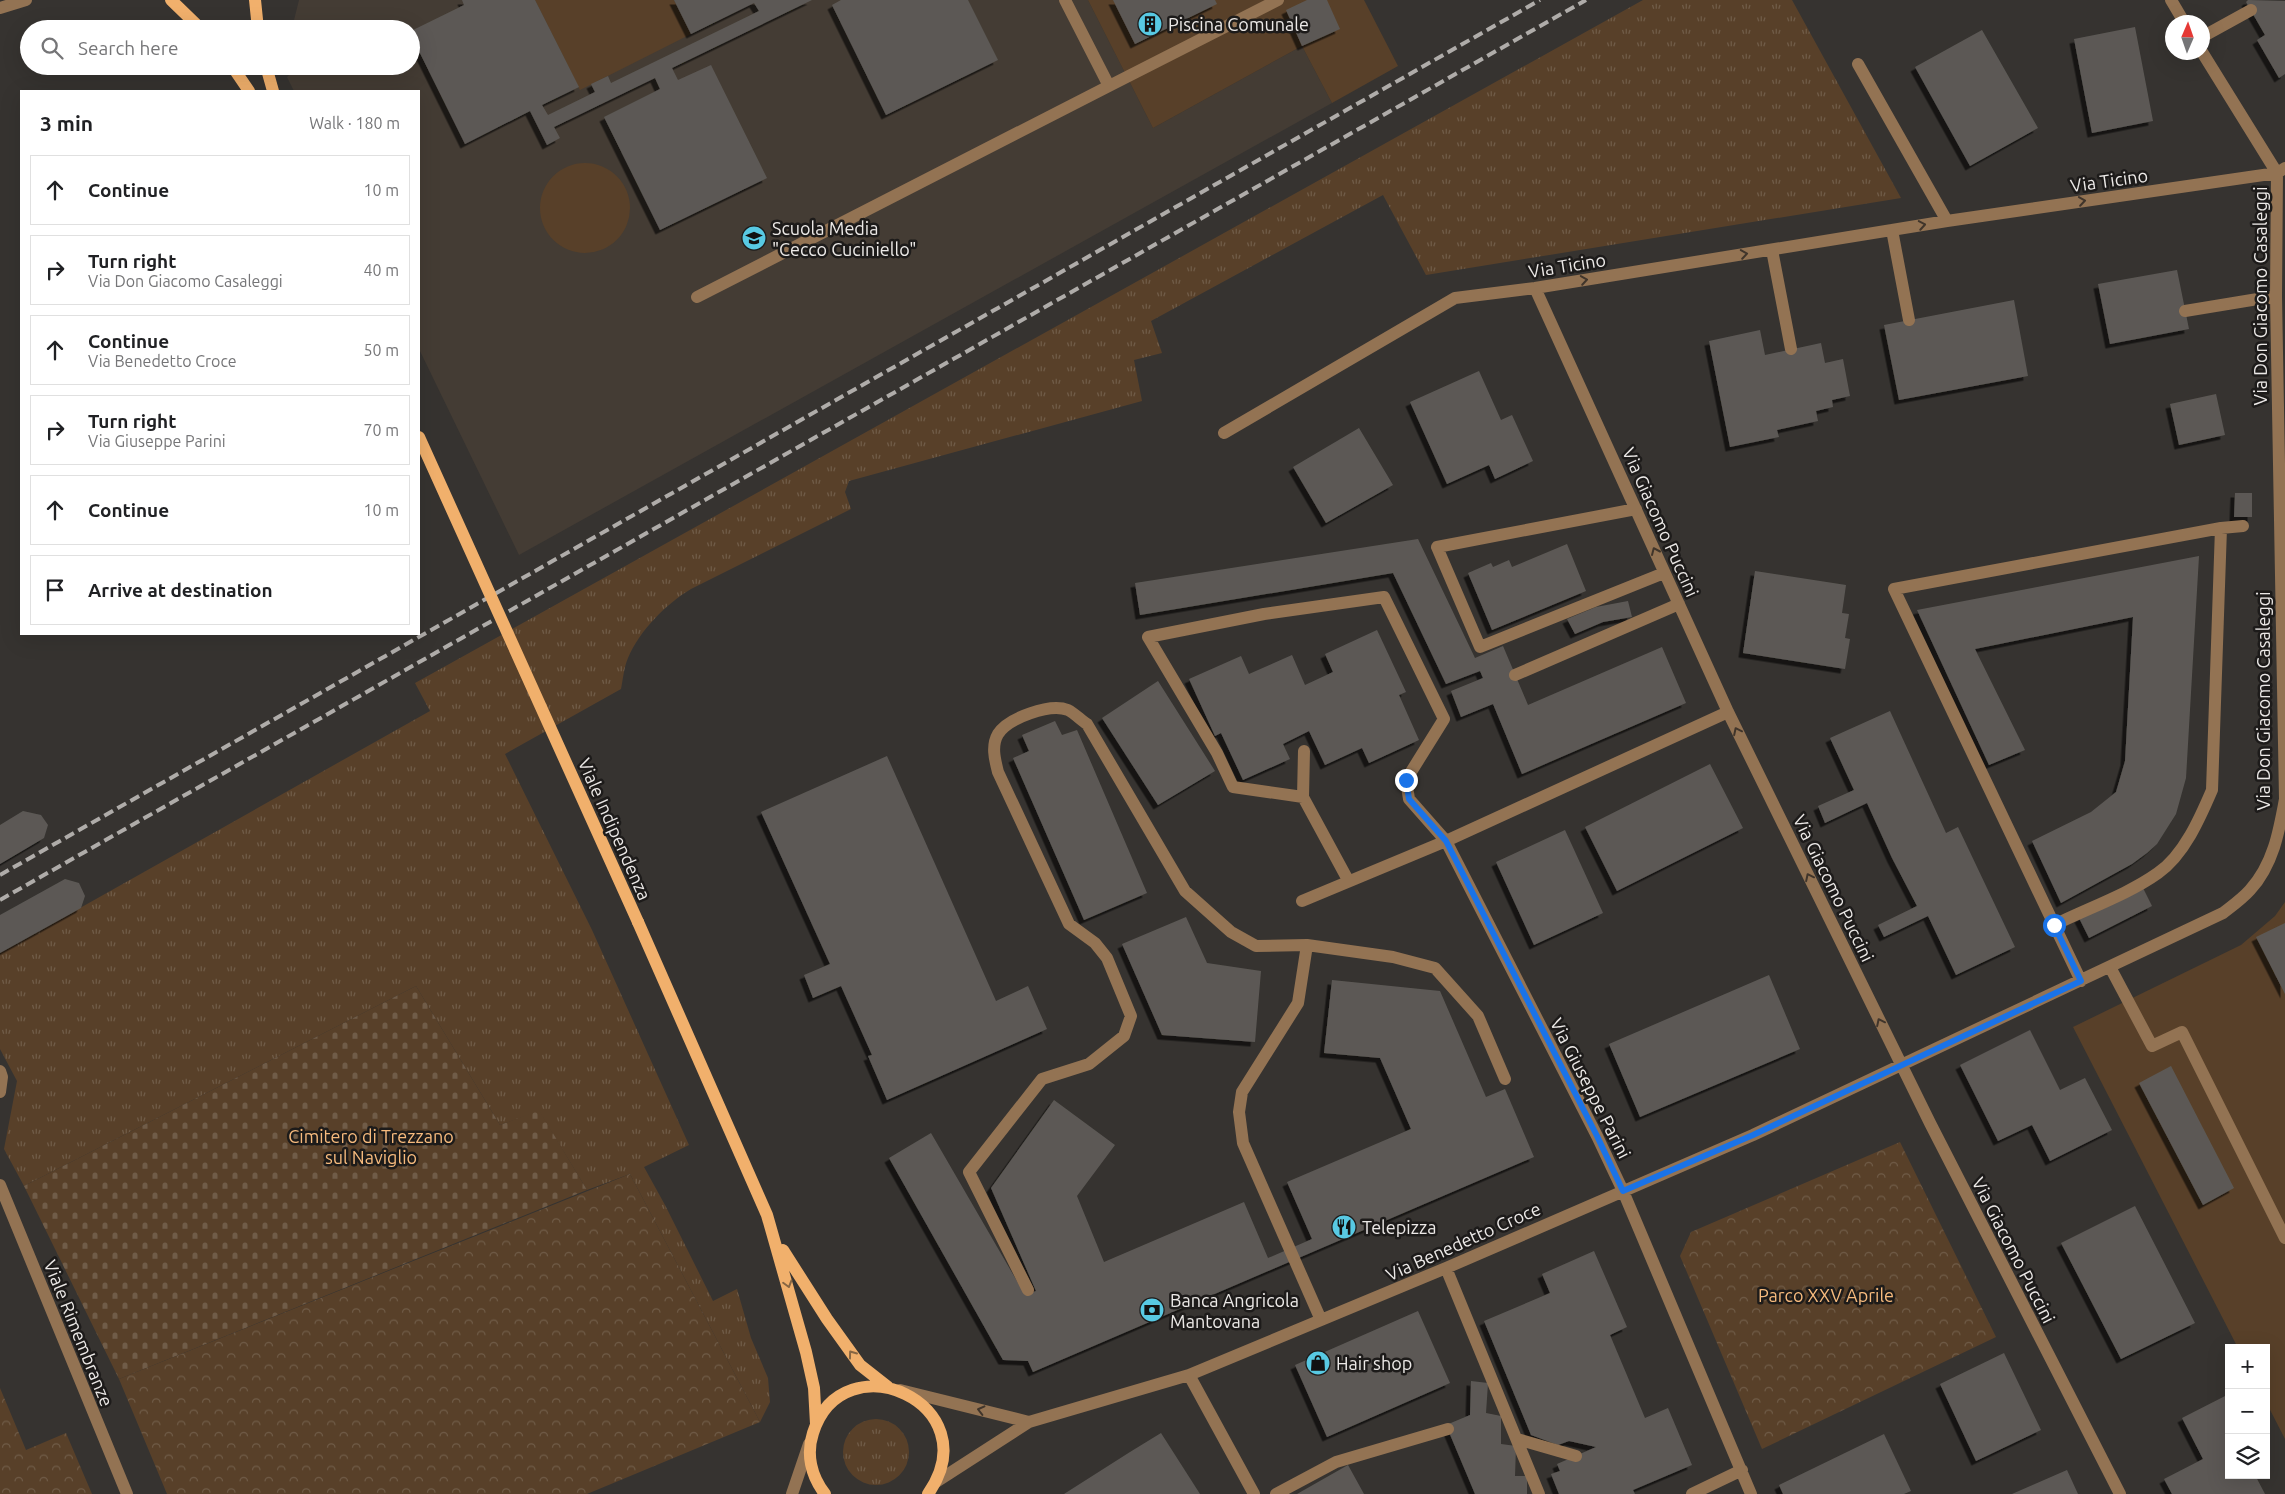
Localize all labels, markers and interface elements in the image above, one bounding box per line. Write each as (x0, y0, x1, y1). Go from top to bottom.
building icon: Piscina Comunale (1137, 11, 1163, 37)
place label: Piscina Comunale (1168, 14, 1309, 34)
north arrow (2165, 15, 2210, 60)
search box (20, 20, 420, 75)
icon: search (38, 34, 66, 62)
text: Search here (78, 37, 178, 59)
text: 3 min (40, 111, 93, 135)
text: Walk · 180 m (309, 114, 400, 132)
street label: Via Ticino (2069, 165, 2149, 195)
icon: ahead (41, 176, 69, 204)
text: Continue (88, 179, 169, 201)
text: 10 m (363, 181, 399, 199)
street label: Via Don Giacomo Casaleggi (2250, 186, 2270, 406)
one-way arrow (2078, 197, 2087, 207)
place label: Scuola Media "Cecco Cuciniello" (772, 218, 917, 259)
one-way arrow (1917, 221, 1926, 231)
school or university icon: Scuola Media "Cecco Cuciniello" (741, 225, 767, 251)
street label: Via Ticino (1527, 249, 1607, 281)
text: Turn right (88, 250, 176, 272)
one-way arrow (1740, 250, 1748, 260)
icon: right (41, 256, 69, 284)
text: 40 m (363, 261, 399, 279)
text: Via Don Giacomo Casaleggi (88, 272, 283, 290)
one-way arrow (1580, 275, 1588, 286)
text: Continue (88, 330, 169, 352)
icon: ahead (41, 336, 69, 364)
text: 50 m (363, 341, 399, 359)
text: Via Benedetto Croce (88, 352, 237, 370)
text: Turn right (88, 410, 176, 432)
icon: right (41, 416, 69, 444)
text: 70 m (363, 421, 399, 439)
text: Via Giuseppe Parini (88, 432, 226, 450)
street label: Via Giacomo Puccini (1619, 444, 1703, 600)
icon: ahead (41, 496, 69, 524)
text: Continue (88, 499, 169, 521)
text: 10 m (363, 501, 399, 519)
one-way arrow (1650, 547, 1661, 556)
icon: arrive (41, 576, 69, 604)
text: Arrive at destination (88, 579, 273, 601)
street label: Via Don Giacomo Casaleggi (2253, 591, 2273, 811)
one-way arrow (1733, 727, 1743, 736)
street label: Viale Indipendenza (575, 755, 655, 903)
route end (1395, 769, 1418, 792)
street label: Via Giacomo Puccini (1790, 811, 1878, 965)
one-way arrow (1805, 873, 1815, 882)
route start (2043, 914, 2066, 937)
street label: Via Giuseppe Parini (1547, 1014, 1635, 1162)
one-way arrow (1877, 1019, 1887, 1028)
park label: Cimitero di Trezzano sul Naviglio (288, 1126, 454, 1167)
street label: Via Giacomo Puccini (1969, 1174, 2059, 1326)
street label: Via Benedetto Croce (1383, 1198, 1543, 1284)
restaurant icon: Telepizza (1331, 1214, 1357, 1240)
place label: Telepizza (1362, 1217, 1436, 1237)
street label: Viale Rimembranze (41, 1257, 117, 1409)
one-way arrow (783, 1280, 793, 1288)
park label: Parco XXV Aprile (1758, 1285, 1894, 1305)
place label: Banca Angricola Mantovana (1170, 1290, 1299, 1331)
bank icon: Banca Angricola Mantovana (1139, 1297, 1165, 1323)
map controls (2225, 1344, 2270, 1479)
button: + (2225, 1344, 2270, 1389)
one-way arrow (849, 1350, 858, 1360)
shop icon: Hair shop (1305, 1350, 1331, 1376)
place label: Hair shop (1336, 1353, 1412, 1373)
button: − (2225, 1389, 2270, 1434)
one-way arrow (978, 1406, 986, 1416)
button: layers (2225, 1434, 2270, 1479)

